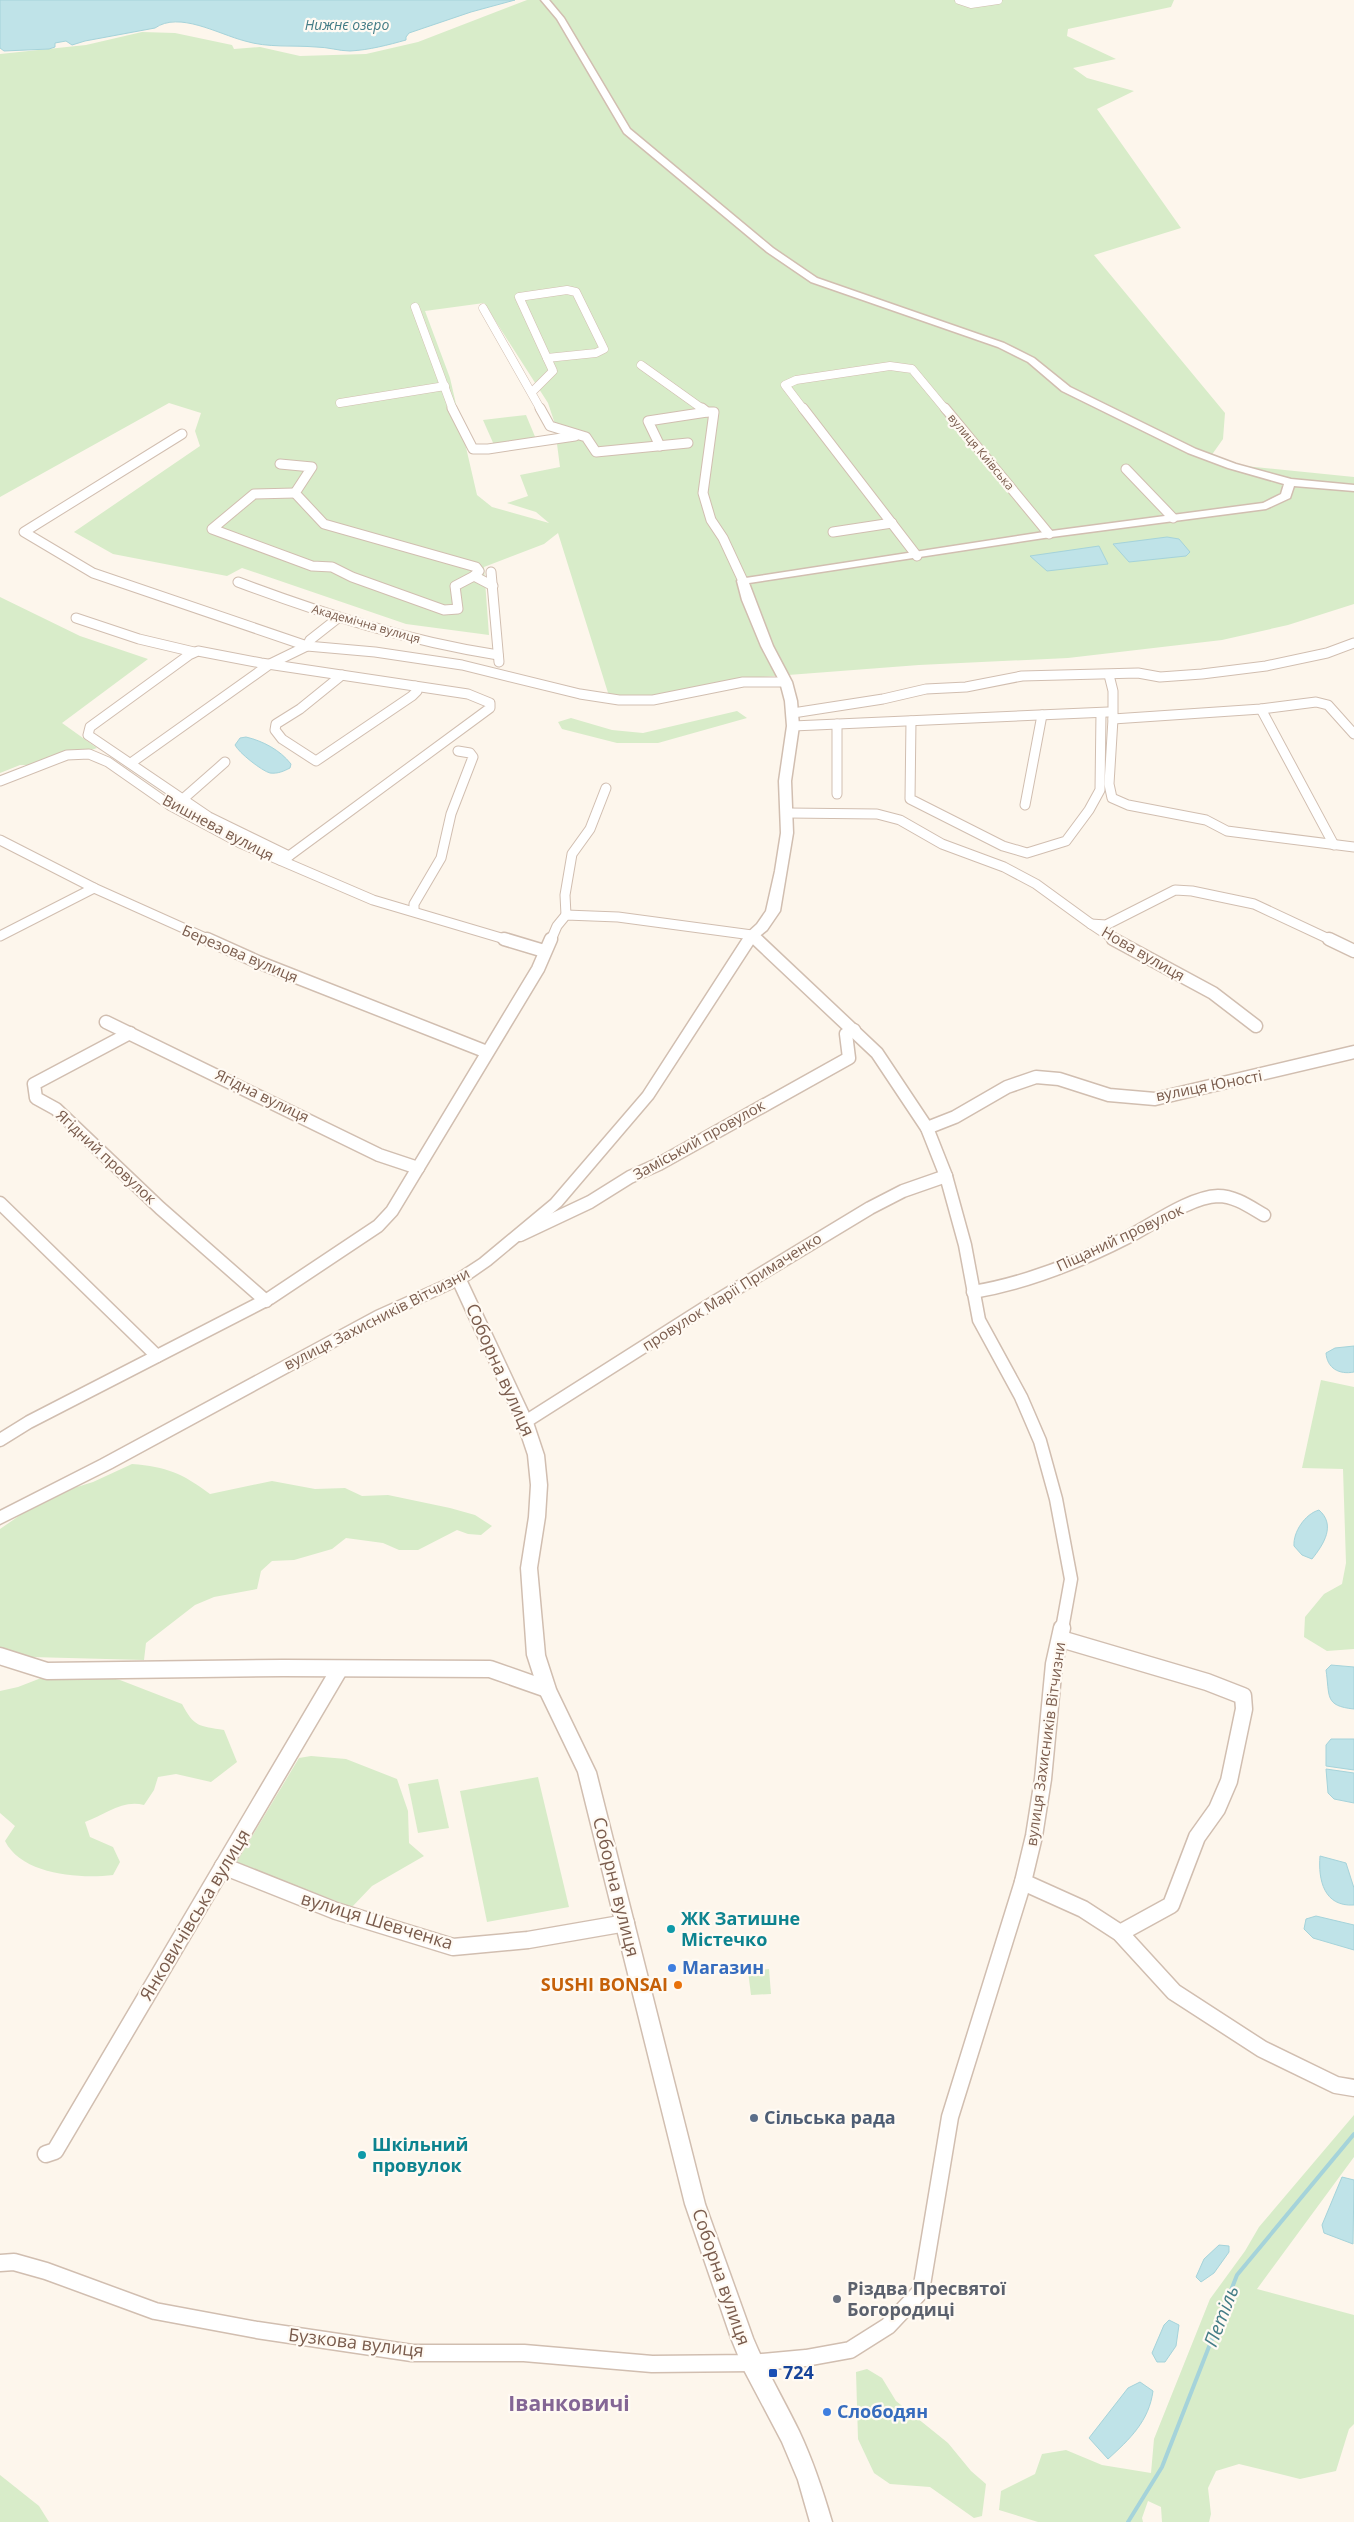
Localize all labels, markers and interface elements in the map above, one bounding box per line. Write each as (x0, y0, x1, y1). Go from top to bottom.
water label: Нижнє озеро (305, 15, 389, 34)
street label: вулиця Київська (944, 410, 1019, 494)
street label: Академічна вулиця (310, 600, 422, 647)
street label: Вишнева вулиця (159, 789, 278, 865)
street label: Березова вулиця (179, 920, 301, 987)
street label: Нова вулиця (1098, 921, 1189, 985)
street label: Ягідна вулиця (212, 1064, 313, 1126)
street label: вулиця Юності (1154, 1065, 1264, 1105)
street label: Заміський провулок (629, 1094, 768, 1184)
street label: Ягідний провулок (52, 1105, 161, 1208)
street label: Піщаний провулок (1053, 1199, 1187, 1275)
street label: провулок Марії Примаченко (638, 1228, 825, 1355)
street label: вулиця Захисників Вітчизни (280, 1262, 473, 1374)
street label: Соборна вулиця (461, 1299, 541, 1440)
street label: вулиця Захисників Вітчизни (1021, 1640, 1069, 1847)
street label: Соборна вулиця (588, 1814, 646, 1959)
street label: Янковичівська вулиця (133, 1824, 255, 2005)
street label: вулиця Шевченка (298, 1886, 456, 1955)
place label: ЖК Затишне Містечко (681, 1906, 800, 1951)
marker: ЖК Затишне Містечко (665, 1923, 677, 1935)
place label: Магазин (682, 1955, 764, 1979)
marker: Магазин (666, 1962, 678, 1974)
place label: SUSHI BONSAI (541, 1972, 668, 1996)
marker: SUSHI BONSAI (672, 1979, 684, 1991)
place label: Cільська рада (764, 2105, 896, 2129)
marker: Cільська рада (748, 2112, 760, 2124)
place label: Шкільний провулок (372, 2132, 469, 2177)
marker: Шкільний провулок (356, 2149, 368, 2161)
street label: Соборна вулиця (687, 2205, 757, 2348)
place label: Різдва Пресвятої Богородиці (847, 2276, 1006, 2321)
water label: Петіль (1197, 2282, 1245, 2350)
marker: Різдва Пресвятої Богородиці (831, 2293, 843, 2305)
street label: Бузкова вулиця (287, 2322, 425, 2362)
place label: 724 (783, 2360, 814, 2384)
marker: 724 (767, 2367, 779, 2379)
district label: Іванковичі (508, 2389, 630, 2417)
place label: Слободян (837, 2399, 928, 2423)
marker: Слободян (821, 2406, 833, 2418)

